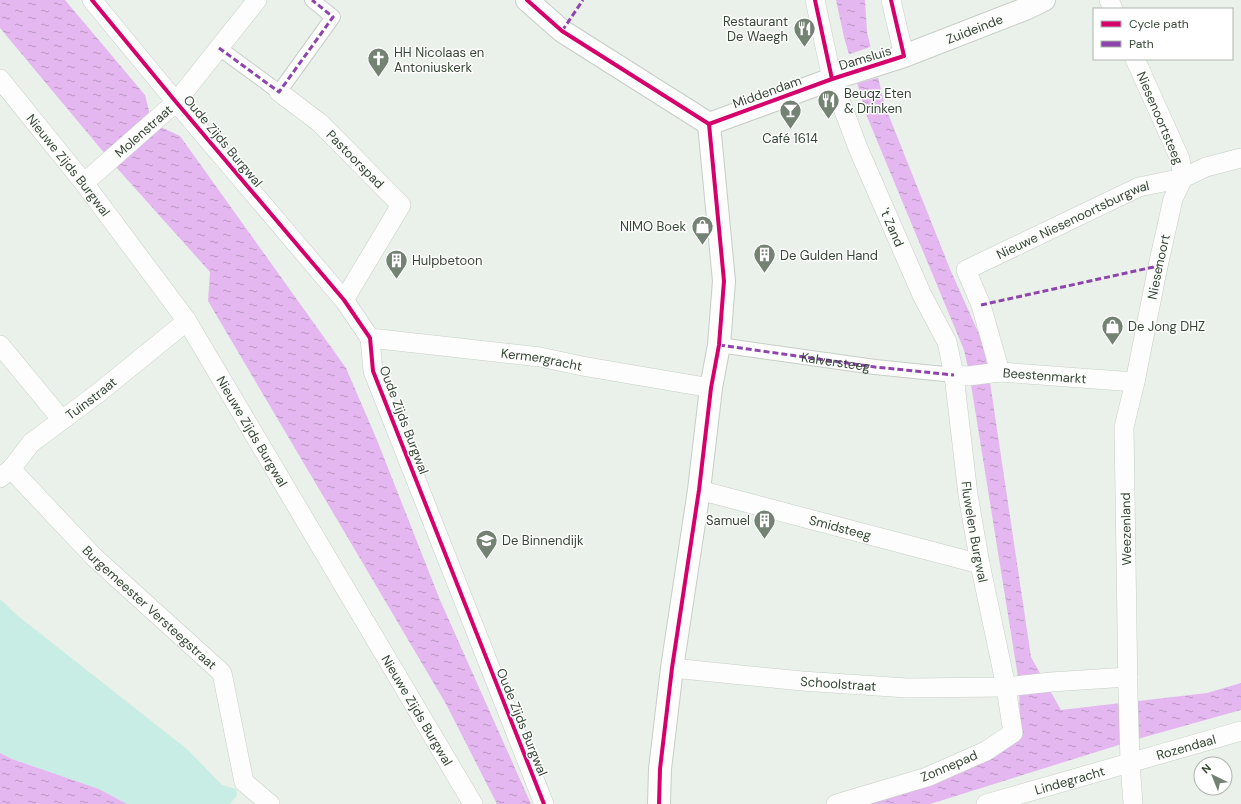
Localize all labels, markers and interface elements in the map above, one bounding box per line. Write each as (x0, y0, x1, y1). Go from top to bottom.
legend (1093, 8, 1233, 60)
street label: Zuideinde (944, 10, 1005, 47)
place label: Restaurant De Waegh (723, 13, 788, 45)
restaurant icon: Restaurant De Waegh (791, 15, 817, 48)
text: Cycle path (1129, 16, 1189, 32)
text: Path (1129, 36, 1154, 52)
street label: Damsluis (837, 42, 893, 74)
place label: HH Nicolaas en Antoniuskerk (394, 44, 484, 76)
church icon: HH Nicolaas en Antoniuskerk (365, 46, 391, 79)
street label: Niesenoortsteeg (1133, 69, 1187, 167)
street label: Middendam (730, 72, 804, 112)
place label: Beuqz Eten & Drinken (844, 85, 911, 117)
restaurant icon: Beuqz Eten & Drinken (816, 87, 842, 120)
street label: Oude Zijds Burgwal (180, 92, 266, 190)
bar icon: Café 1614 (777, 97, 803, 130)
street label: Molenstraat (111, 101, 176, 161)
street label: Nieuwe Zijds Burgwal (23, 110, 114, 220)
street label: Pastoorspad (323, 126, 388, 192)
place label: Café 1614 (762, 130, 818, 147)
street label: Nieuwe Niesenoortsburgwal (993, 177, 1151, 263)
street label: 't Zand (877, 205, 908, 249)
shop icon: NIMO Boek (689, 213, 715, 246)
place label: NIMO Boek (620, 218, 686, 235)
street label: Niesenoort (1143, 233, 1173, 301)
building icon: De Gulden Hand (751, 242, 777, 275)
building icon: Hulpbetoon (383, 247, 409, 280)
place label: De Gulden Hand (780, 247, 878, 264)
place label: Hulpbetoon (412, 252, 482, 269)
shop icon: De Jong DHZ (1099, 313, 1125, 346)
place label: De Jong DHZ (1128, 318, 1205, 335)
street label: Kermergracht (500, 344, 584, 374)
street label: Kalversteeg (800, 348, 871, 375)
street label: Oude Zijds Burgwal (375, 363, 433, 477)
street label: Beestenmarkt (1002, 364, 1087, 387)
street label: Tuinstraat (62, 373, 120, 423)
street label: Nieuwe Zijds Burgwal (213, 373, 292, 490)
street label: Fluwelen Burgwal (958, 480, 992, 584)
street label: Weezenland (1117, 492, 1135, 566)
building icon: Samuel (752, 507, 778, 540)
street label: Smidsteeg (807, 511, 873, 544)
place label: Samuel (706, 512, 750, 529)
school or university icon: De Binnendijk (474, 527, 500, 560)
place label: De Binnendijk (502, 532, 584, 549)
street label: Burgemeester Versteegstraat (79, 542, 221, 673)
street label: Nieuwe Zijds Burgwal (378, 652, 457, 769)
street label: Oude Zijds Burgwal (493, 666, 551, 778)
street label: Schoolstraat (800, 672, 877, 694)
street label: Rozendaal (1154, 730, 1218, 763)
street label: Zonnepad (918, 746, 980, 786)
north arrow (1193, 756, 1233, 796)
text: N (1198, 761, 1214, 777)
street label: Lindegracht (1033, 762, 1107, 798)

